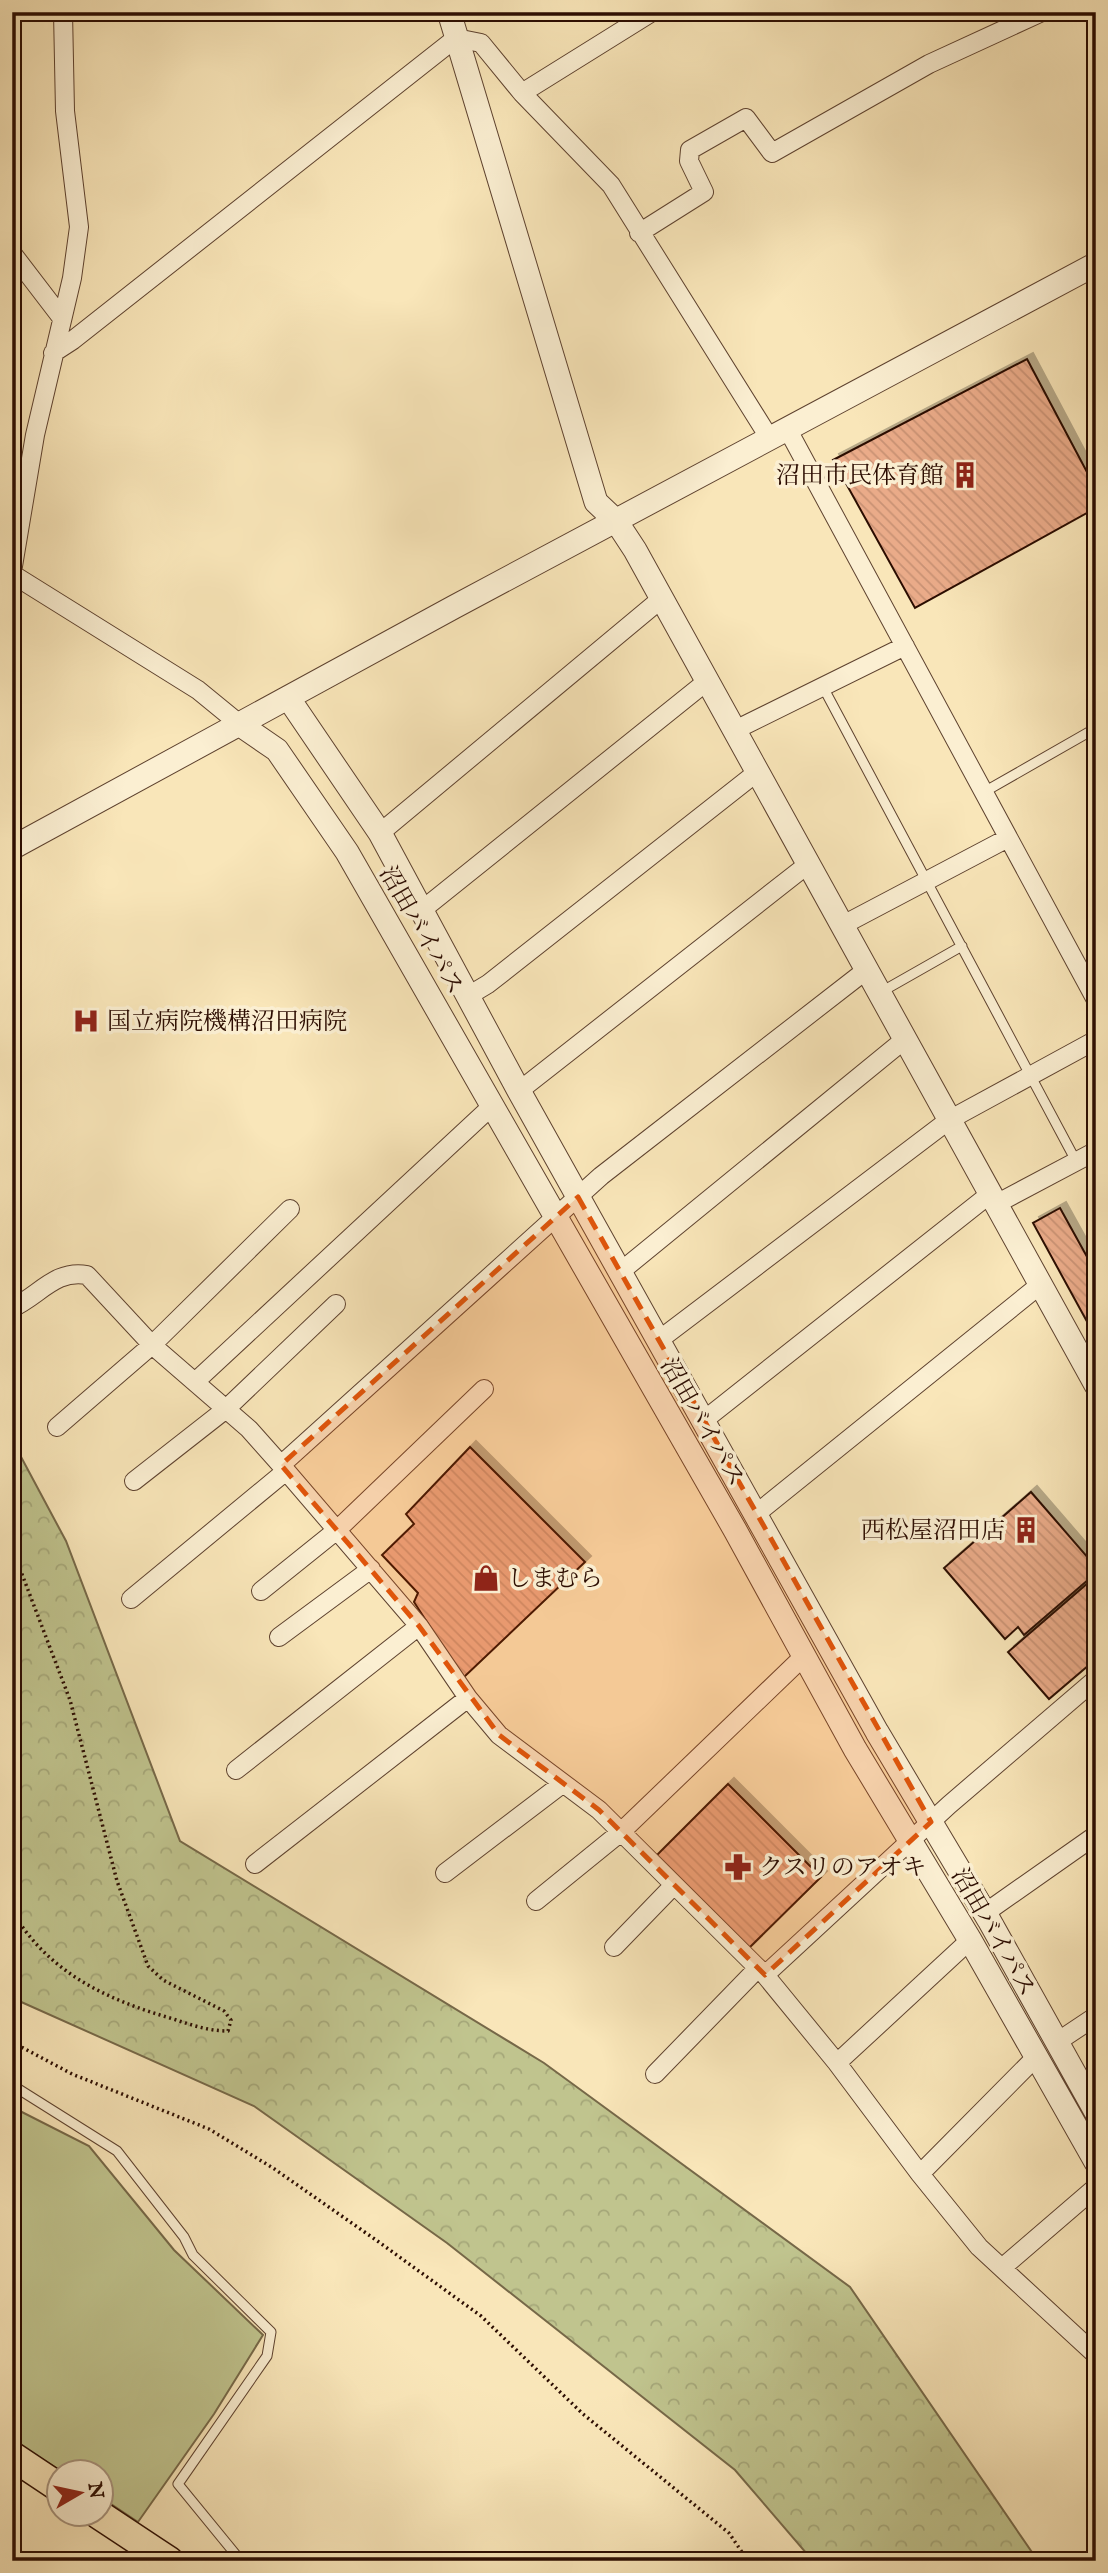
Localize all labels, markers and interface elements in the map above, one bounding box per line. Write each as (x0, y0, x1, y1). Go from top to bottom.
building icon: 沼田市民体育館 (950, 460, 980, 490)
place label: 沼田市民体育館 (776, 461, 944, 492)
street label: 沼田バイパス (371, 861, 470, 1001)
hospital icon: 国立病院機構沼田病院 (71, 1006, 101, 1036)
place label: 国立病院機構沼田病院 (107, 1007, 347, 1038)
street label: 沼田バイパス (652, 1353, 751, 1493)
building icon: 西松屋沼田店 (1011, 1515, 1041, 1545)
place label: 西松屋沼田店 (861, 1516, 1005, 1547)
shop icon: しまむら (471, 1563, 501, 1593)
place label: しまむら (507, 1564, 603, 1595)
pharmacy icon: クスリのアオキ (723, 1852, 753, 1882)
place label: クスリのアオキ (759, 1853, 927, 1884)
street label: 沼田バイパス (943, 1863, 1042, 2003)
north arrow (46, 2458, 116, 2528)
text: N (82, 2480, 108, 2501)

